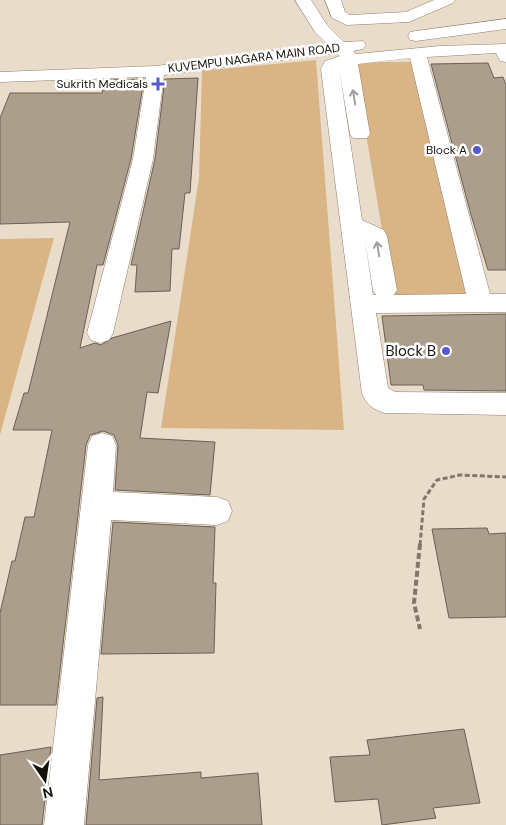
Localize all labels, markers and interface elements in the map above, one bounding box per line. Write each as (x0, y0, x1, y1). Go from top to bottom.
street label: KUVEMPU NAGARA MAIN ROAD (167, 39, 341, 77)
place label: Sukrith Medicals (57, 76, 148, 92)
marker: Sukrith Medicals (152, 78, 164, 90)
one-way arrow (349, 89, 359, 105)
place label: Block A (426, 142, 467, 158)
marker: Block A (471, 144, 483, 156)
one-way arrow (373, 242, 383, 258)
place label: Block B (386, 341, 436, 361)
marker: Block B (440, 345, 452, 357)
north arrow (20, 755, 70, 805)
text: N (41, 783, 55, 803)

